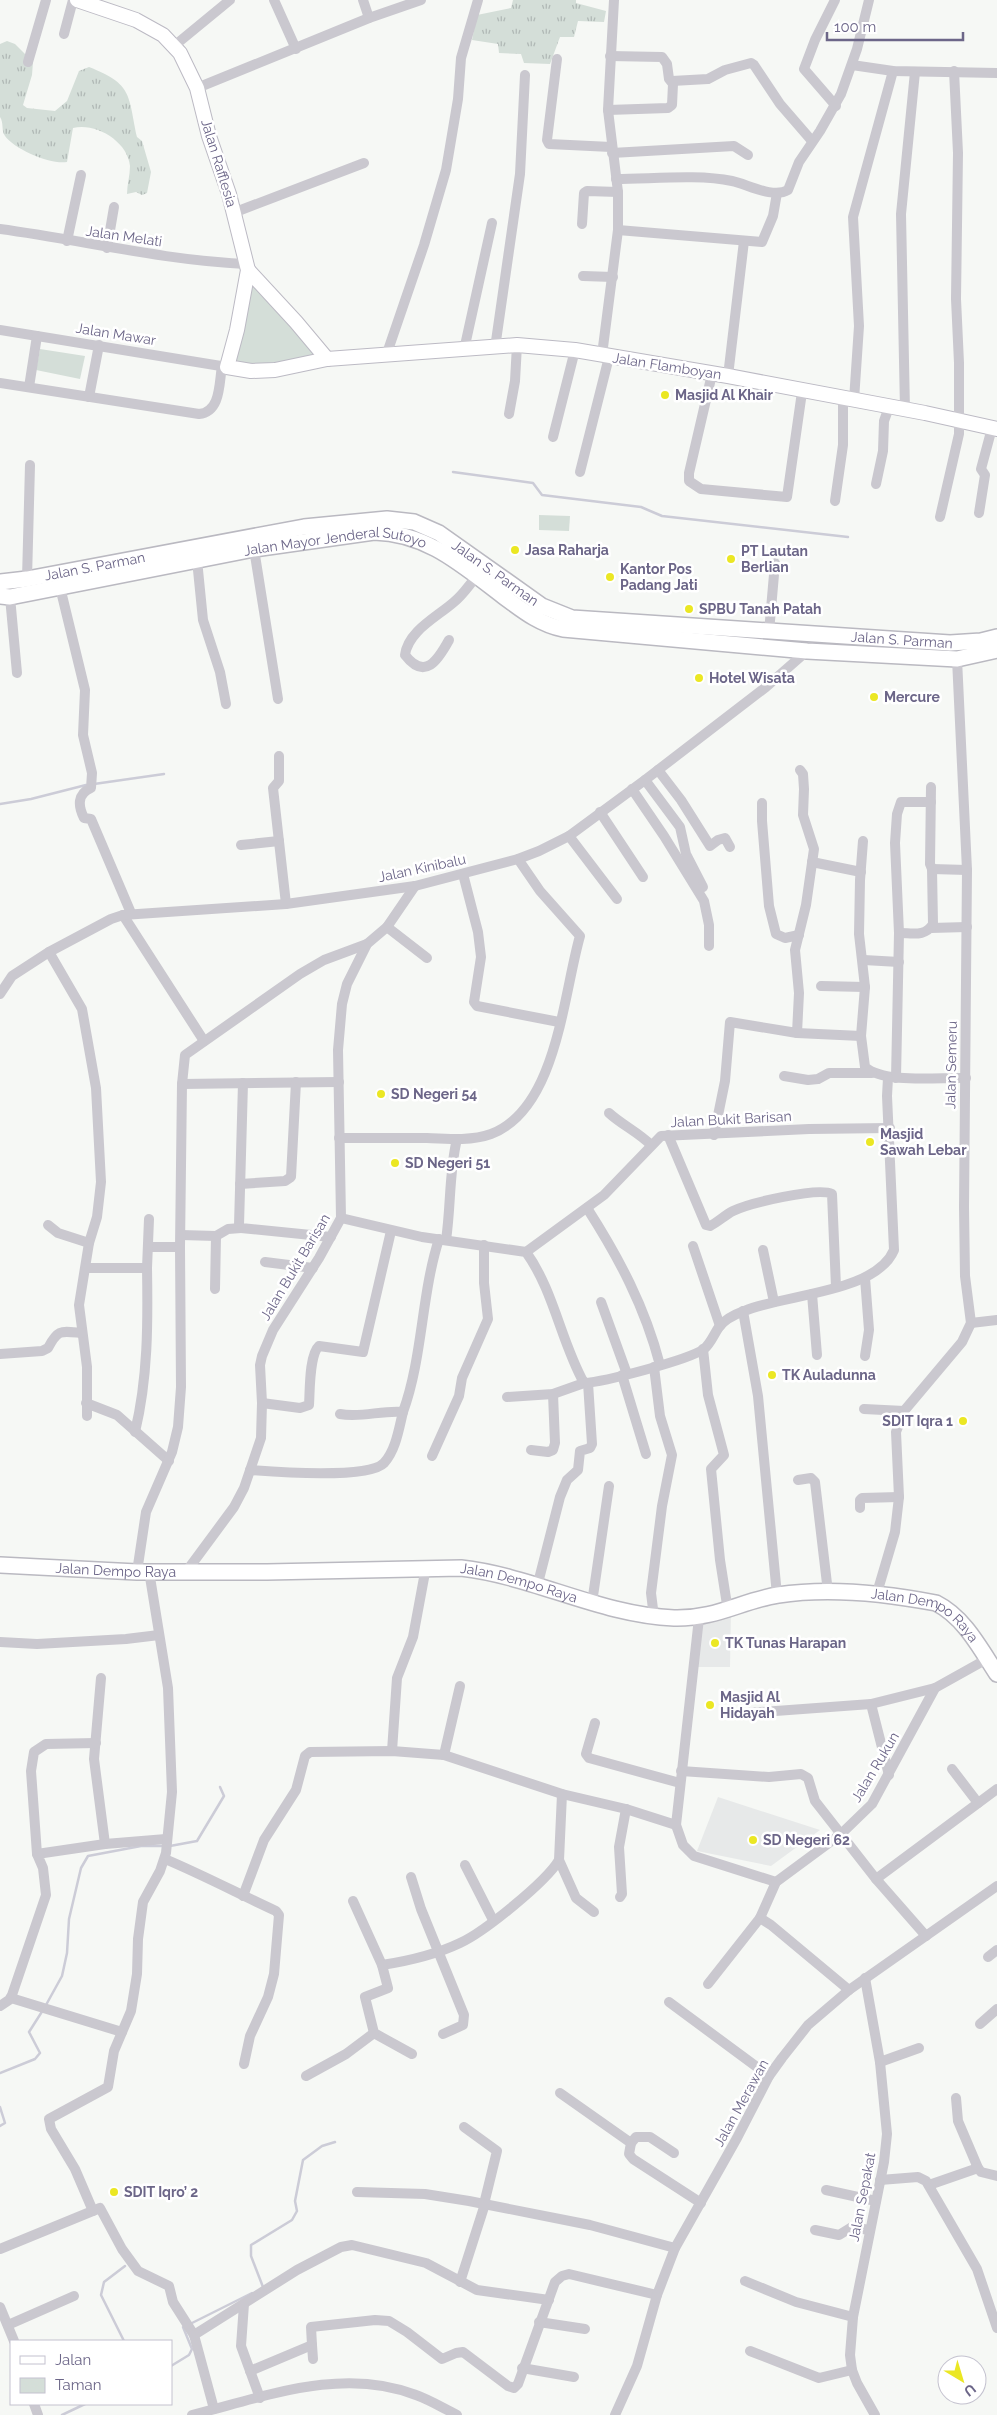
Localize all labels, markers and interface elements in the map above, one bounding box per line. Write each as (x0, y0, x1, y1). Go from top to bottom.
scale bar (827, 10, 963, 42)
text: 100 m (834, 18, 876, 36)
street label: Jalan Rafflesia (198, 117, 240, 209)
street label: Jalan Melati (85, 223, 163, 249)
street label: Jalan Mawar (75, 320, 157, 348)
street label: Jalan Flamboyan (611, 350, 723, 382)
place label: Masjid Al Khair (675, 387, 773, 403)
marker: Masjid Al Khair (659, 389, 671, 401)
street label: Jalan Mayor Jenderal Sutoyo (242, 524, 429, 559)
street label: Jalan S. Parman (449, 537, 542, 609)
place label: Jasa Raharja (525, 542, 609, 558)
place label: PT Lautan Berlian (741, 543, 808, 575)
marker: Jasa Raharja (509, 544, 521, 556)
street label: Jalan S. Parman (43, 549, 146, 584)
marker: PT Lautan Berlian (725, 553, 737, 565)
place label: Kantor Pos Padang Jati (620, 561, 698, 593)
marker: Kantor Pos Padang Jati (604, 571, 616, 583)
place label: SPBU Tanah Patah (699, 601, 822, 617)
marker: SPBU Tanah Patah (683, 603, 695, 615)
street label: Jalan S. Parman (850, 628, 953, 651)
place label: Hotel Wisata (709, 670, 795, 686)
marker: Hotel Wisata (693, 672, 705, 684)
place label: Mercure (884, 689, 941, 705)
marker: Mercure (868, 691, 880, 703)
street label: Jalan Kinibalu (377, 851, 467, 885)
street label: Jalan Semeru (942, 1021, 960, 1109)
place label: SD Negeri 54 (391, 1086, 477, 1102)
marker: SD Negeri 54 (375, 1088, 387, 1100)
street label: Jalan Bukit Barisan (670, 1108, 792, 1130)
place label: Masjid Sawah Lebar (880, 1126, 967, 1158)
marker: Masjid Sawah Lebar (864, 1136, 876, 1148)
place label: SD Negeri 51 (405, 1155, 490, 1171)
marker: SD Negeri 51 (389, 1157, 401, 1169)
street label: Jalan Bukit Barisan (257, 1211, 333, 1323)
place label: TK Auladunna (782, 1367, 876, 1383)
marker: TK Auladunna (766, 1369, 778, 1381)
place label: SDIT Iqra 1 (882, 1413, 953, 1429)
marker: SDIT Iqra 1 (957, 1415, 969, 1427)
street label: Jalan Dempo Raya (55, 1560, 176, 1580)
street label: Jalan Dempo Raya (459, 1560, 579, 1606)
street label: Jalan Dempo Raya (870, 1585, 982, 1645)
place label: TK Tunas Harapan (725, 1635, 846, 1651)
marker: TK Tunas Harapan (709, 1637, 721, 1649)
place label: Masjid Al Hidayah (720, 1689, 781, 1721)
marker: Masjid Al Hidayah (704, 1699, 716, 1711)
street label: Jalan Rukun (848, 1729, 902, 1805)
place label: SD Negeri 62 (763, 1832, 850, 1848)
marker: SD Negeri 62 (747, 1834, 759, 1846)
street label: Jalan Merawan (710, 2057, 772, 2149)
street label: Jalan Sepakat (846, 2151, 879, 2243)
place label: SDIT Iqro’ 2 (124, 2184, 198, 2200)
marker: SDIT Iqro’ 2 (108, 2186, 120, 2198)
legend (10, 2340, 172, 2405)
text: Jalan (55, 2351, 91, 2369)
north arrow (937, 2355, 987, 2405)
text: Taman (55, 2376, 101, 2394)
text: U (961, 2381, 979, 2400)

